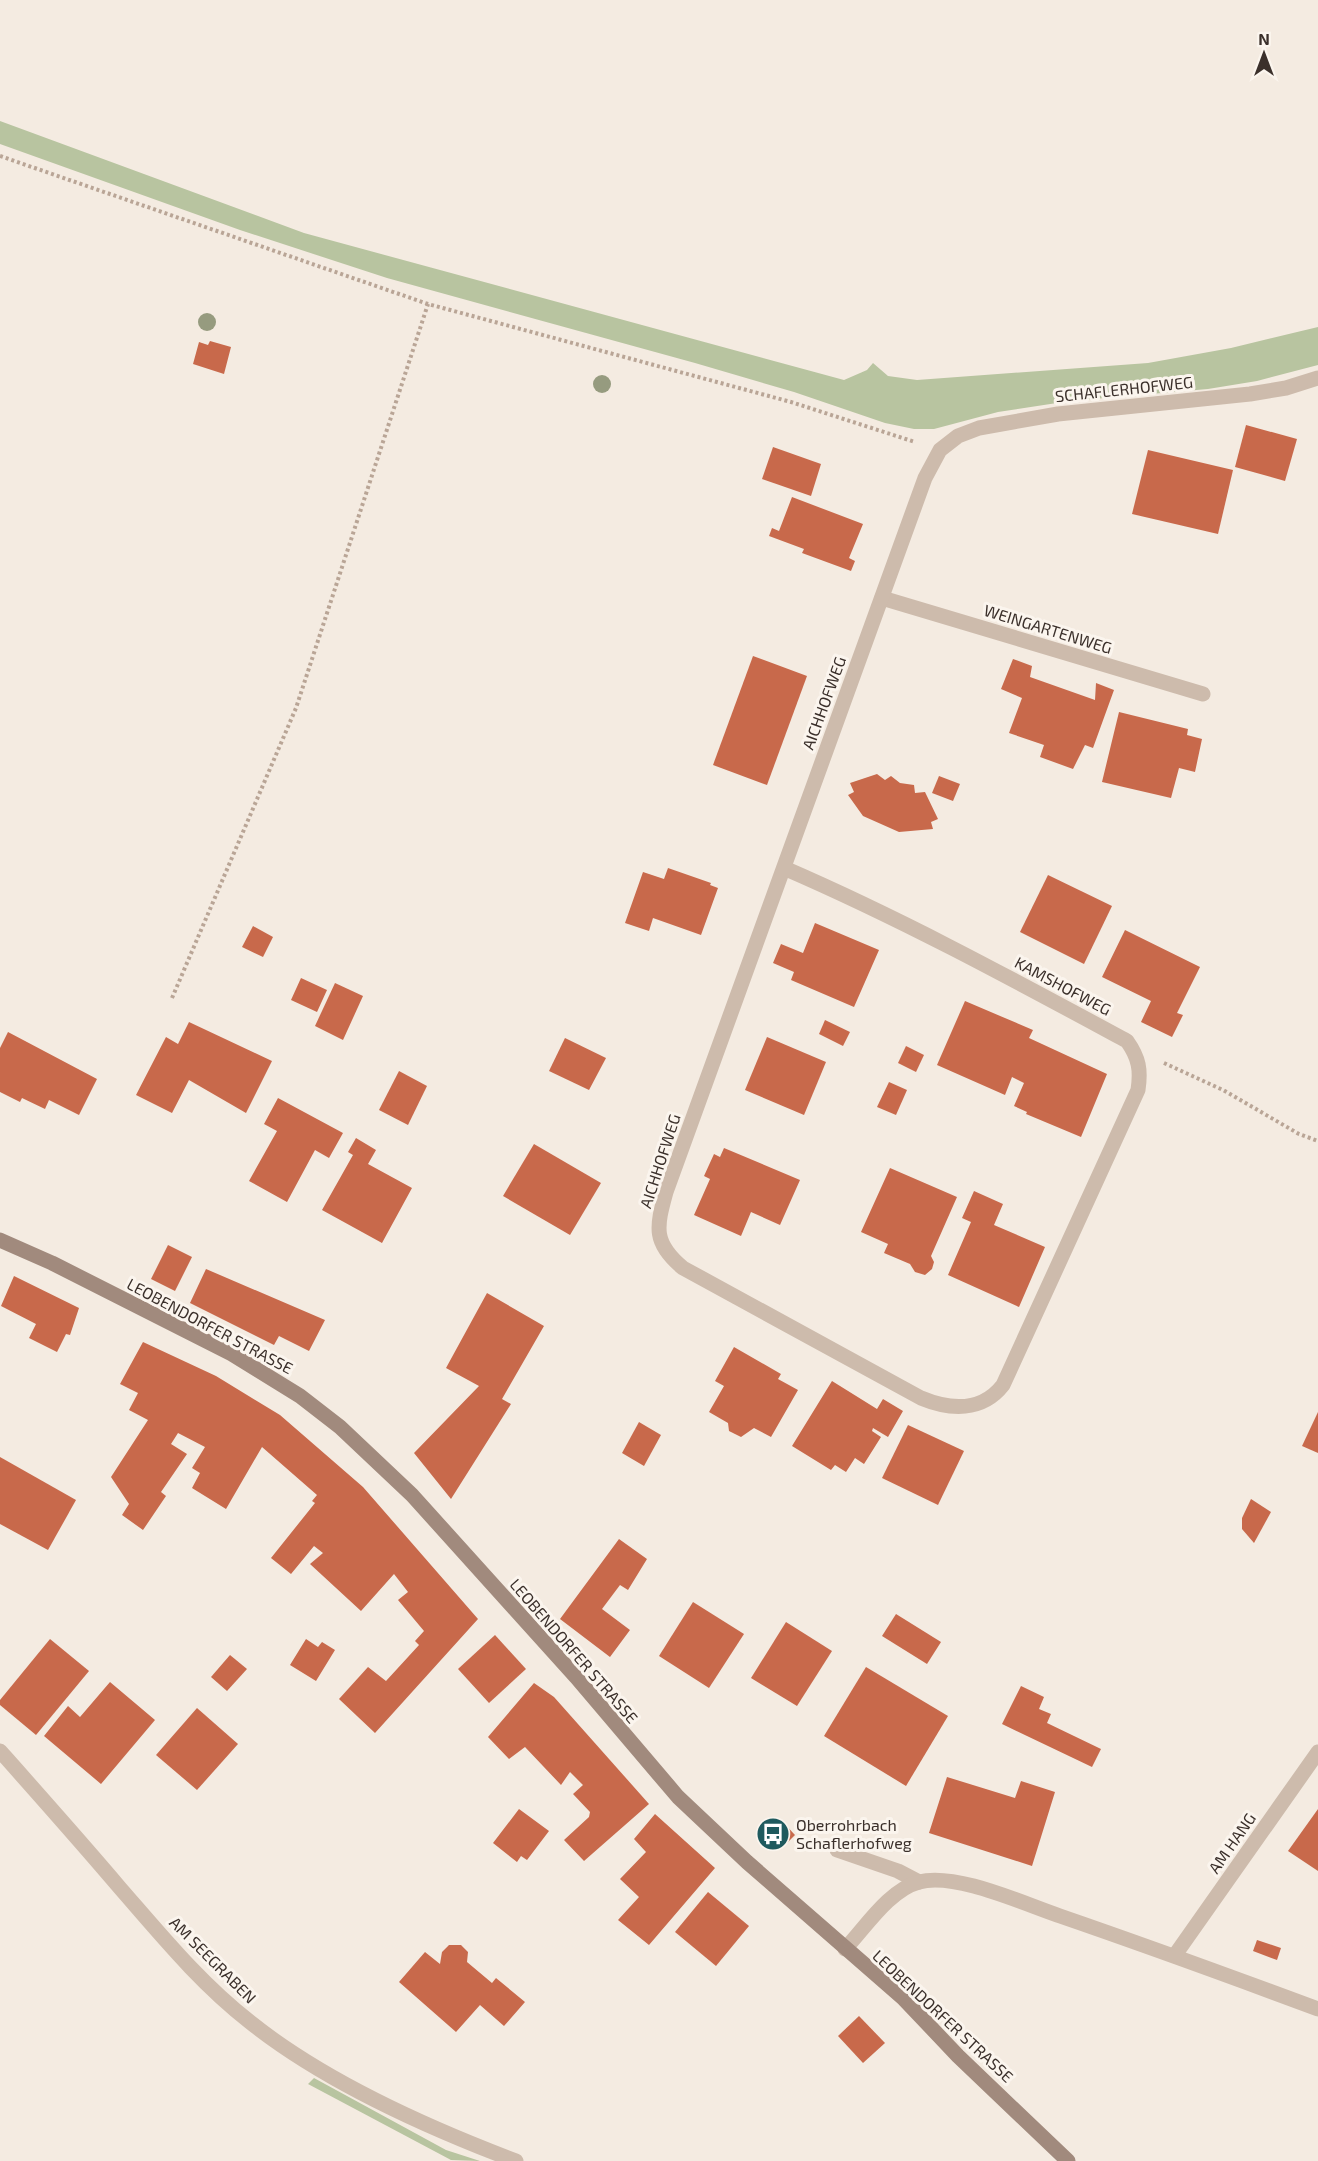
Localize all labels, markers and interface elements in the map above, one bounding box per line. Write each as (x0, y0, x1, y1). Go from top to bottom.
north arrow (1234, 24, 1294, 84)
text: N (1258, 29, 1270, 48)
street label: SCHAFLERHOFWEG (1054, 372, 1194, 405)
street label: WEINGARTENWEG (982, 600, 1114, 657)
street label: AICHHOFWEG (798, 654, 849, 752)
street label: KAMSHOFWEG (1012, 952, 1115, 1019)
street label: AICHHOFWEG (635, 1111, 684, 1210)
street label: LEOBENDORFER STRASSE (124, 1274, 296, 1377)
street label: LEOBENDORFER STRASSE (506, 1575, 642, 1727)
street label: AM HANG (1204, 1809, 1259, 1877)
place label: Oberrohrbach Schaflerhofweg (796, 1815, 912, 1852)
bus stop icon: Oberrohrbach Schaflerhofweg (755, 1816, 791, 1852)
street label: AM SEEGRABEN (166, 1912, 261, 2007)
street label: LEOBENDORFER STRASSE (869, 1946, 1018, 2086)

